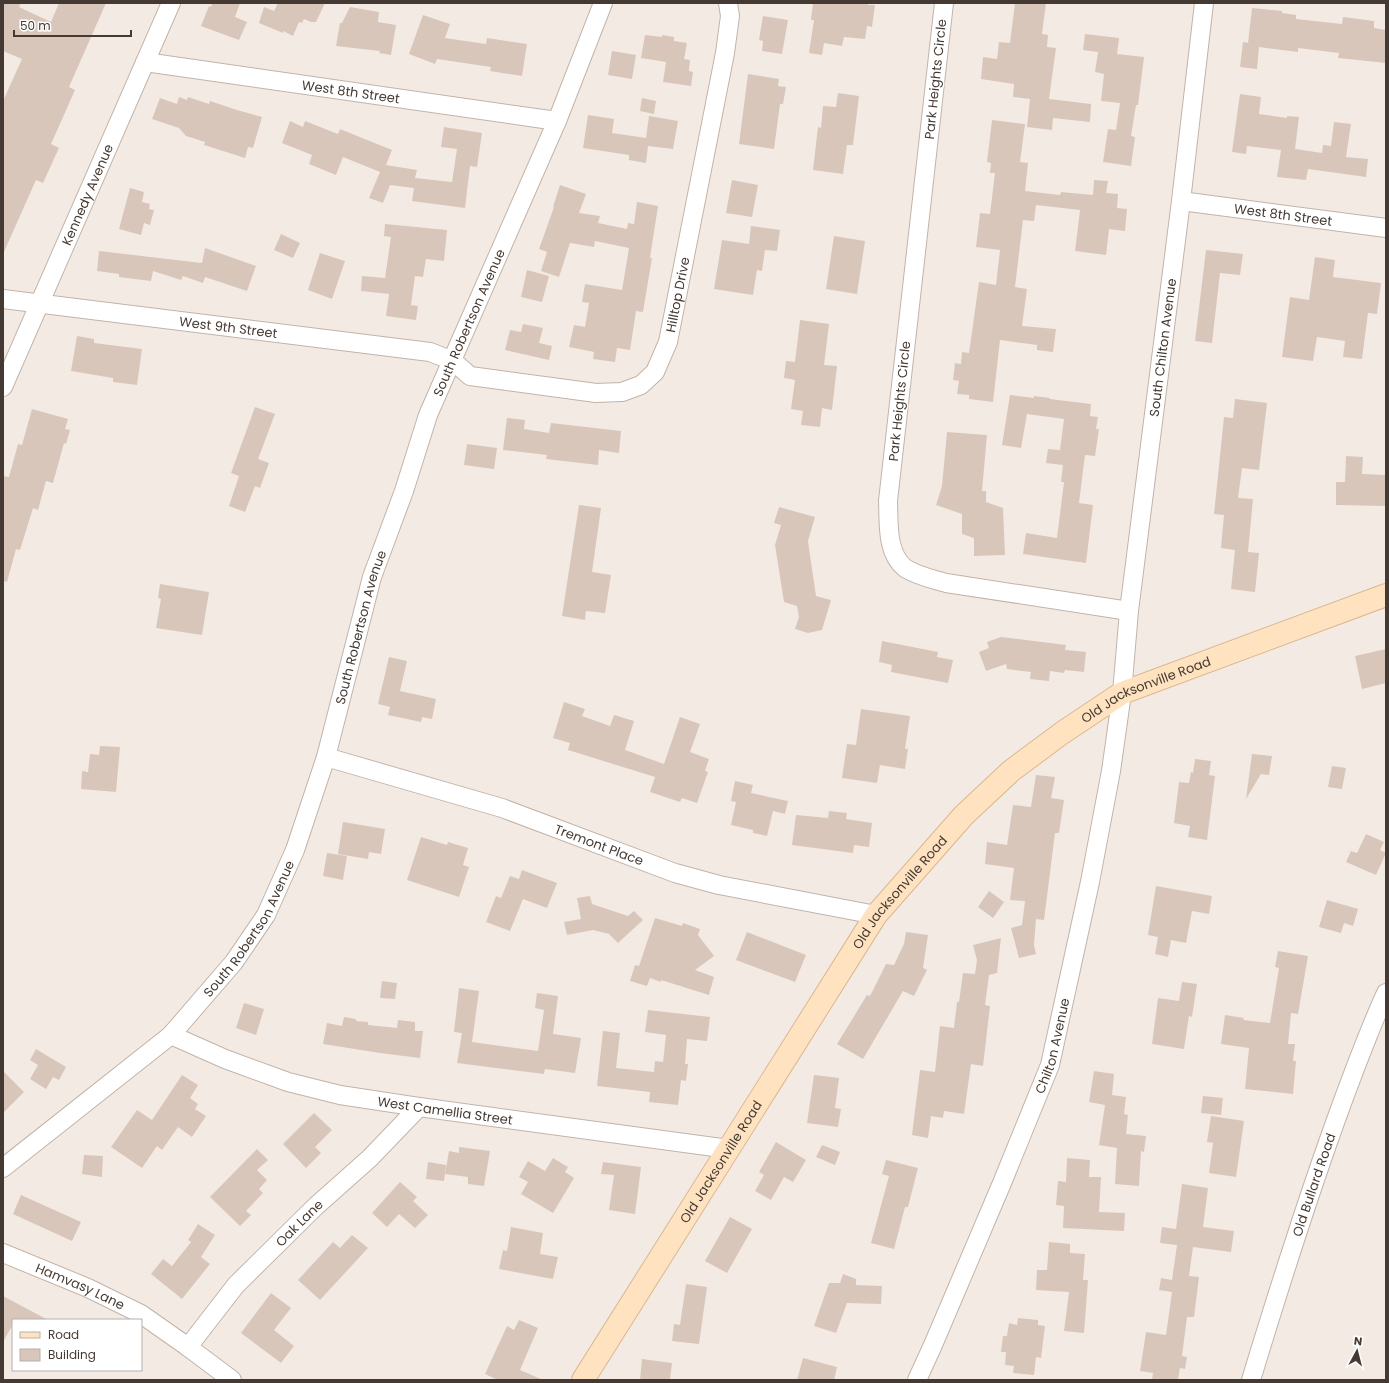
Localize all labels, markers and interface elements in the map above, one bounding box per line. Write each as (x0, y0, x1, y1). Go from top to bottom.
scale bar (14, 12, 131, 38)
text: 50 m (20, 17, 51, 34)
street label: Park Heights Circle (920, 18, 951, 140)
street label: West 8th Street (301, 76, 401, 108)
street label: Kennedy Avenue (57, 141, 118, 249)
street label: West 8th Street (1233, 199, 1333, 231)
street label: South Robertson Avenue (428, 246, 510, 399)
street label: Hilltop Drive (661, 255, 695, 334)
street label: South Chilton Avenue (1145, 277, 1181, 418)
street label: West 9th Street (178, 312, 279, 343)
street label: Park Heights Circle (884, 340, 915, 462)
street label: South Robertson Avenue (331, 548, 391, 707)
street label: Old Jacksonville Road (1077, 652, 1214, 728)
street label: Tremont Place (552, 820, 646, 870)
street label: Old Jacksonville Road (848, 832, 952, 953)
street label: South Robertson Avenue (199, 857, 299, 1001)
street label: Chilton Avenue (1030, 996, 1074, 1097)
street label: West Camellia Street (376, 1092, 514, 1130)
street label: Old Jacksonville Road (675, 1097, 767, 1227)
street label: Old Bullard Road (1288, 1131, 1340, 1239)
street label: Oak Lane (271, 1195, 327, 1251)
street label: Hamvasy Lane (33, 1258, 128, 1315)
legend (12, 1319, 142, 1371)
text: Road (48, 1326, 79, 1343)
north arrow (1337, 1331, 1377, 1371)
text: N (1353, 1333, 1363, 1350)
text: Building (48, 1346, 96, 1363)

